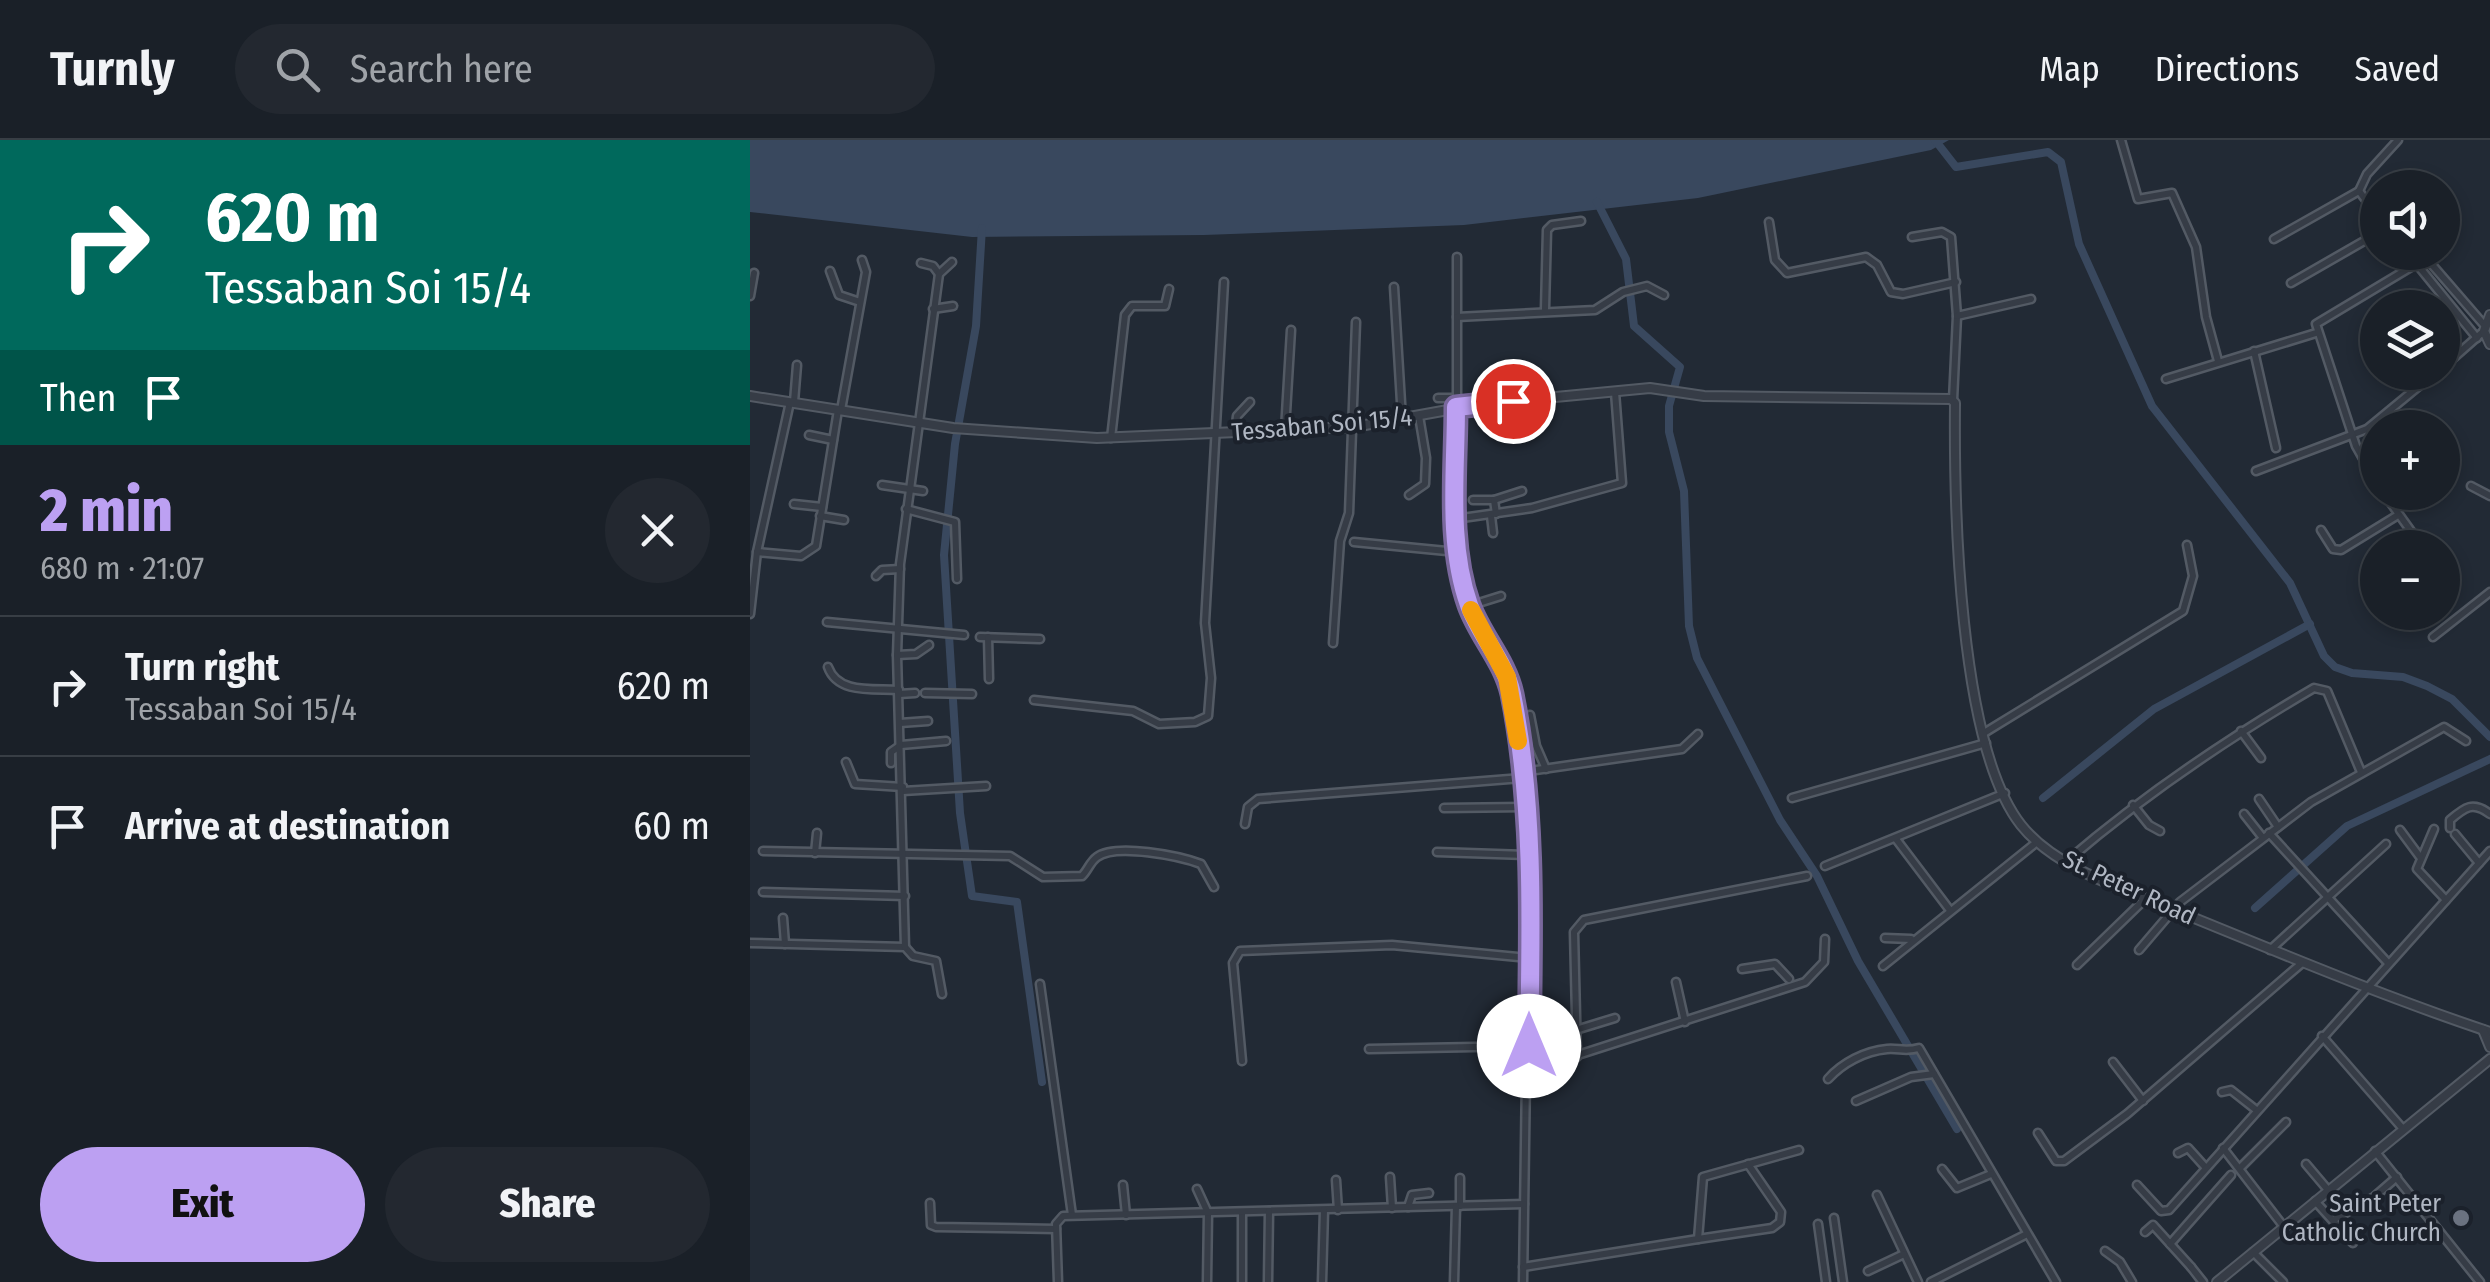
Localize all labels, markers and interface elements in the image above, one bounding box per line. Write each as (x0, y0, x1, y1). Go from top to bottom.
search box (235, 24, 935, 114)
text: Turnly (50, 40, 175, 98)
icon: search (270, 42, 325, 97)
text: Search here (350, 46, 533, 92)
text: Map (2039, 48, 2100, 90)
text: Directions (2155, 48, 2300, 90)
text: Saved (2355, 48, 2440, 90)
map controls (2360, 170, 2460, 630)
button: sound (2360, 170, 2460, 270)
text: 620 m (205, 176, 380, 260)
icon: right (40, 180, 170, 310)
text: Tessaban Soi 15/4 (205, 261, 531, 315)
button: layers (2360, 290, 2460, 390)
pin (1471, 359, 1556, 444)
icon: arrive (136, 370, 191, 425)
icon: arrive (1486, 374, 1541, 429)
text: Then (40, 375, 116, 421)
street label: Tessaban Soi 15/4 (1230, 402, 1414, 448)
button: + (2360, 410, 2460, 510)
text: 2 min (40, 475, 173, 547)
button: close (605, 478, 710, 583)
button: − (2360, 530, 2460, 630)
text: 680 m · 21:07 (40, 549, 204, 587)
text: Turn right (125, 644, 279, 690)
icon: right (40, 659, 95, 714)
text: 620 m (617, 663, 710, 709)
text: Tessaban Soi 15/4 (125, 690, 357, 728)
icon: arrive (40, 799, 95, 854)
text: Arrive at destination (125, 803, 450, 849)
text: 60 m (633, 803, 710, 849)
street label: St. Peter Road (2058, 844, 2200, 932)
position arrow (1477, 994, 1581, 1098)
button: Exit (40, 1147, 365, 1262)
button: Share (385, 1147, 710, 1262)
place label: Saint Peter Catholic Church (2282, 1189, 2441, 1248)
marker: Saint Peter Catholic Church (2450, 1207, 2472, 1229)

